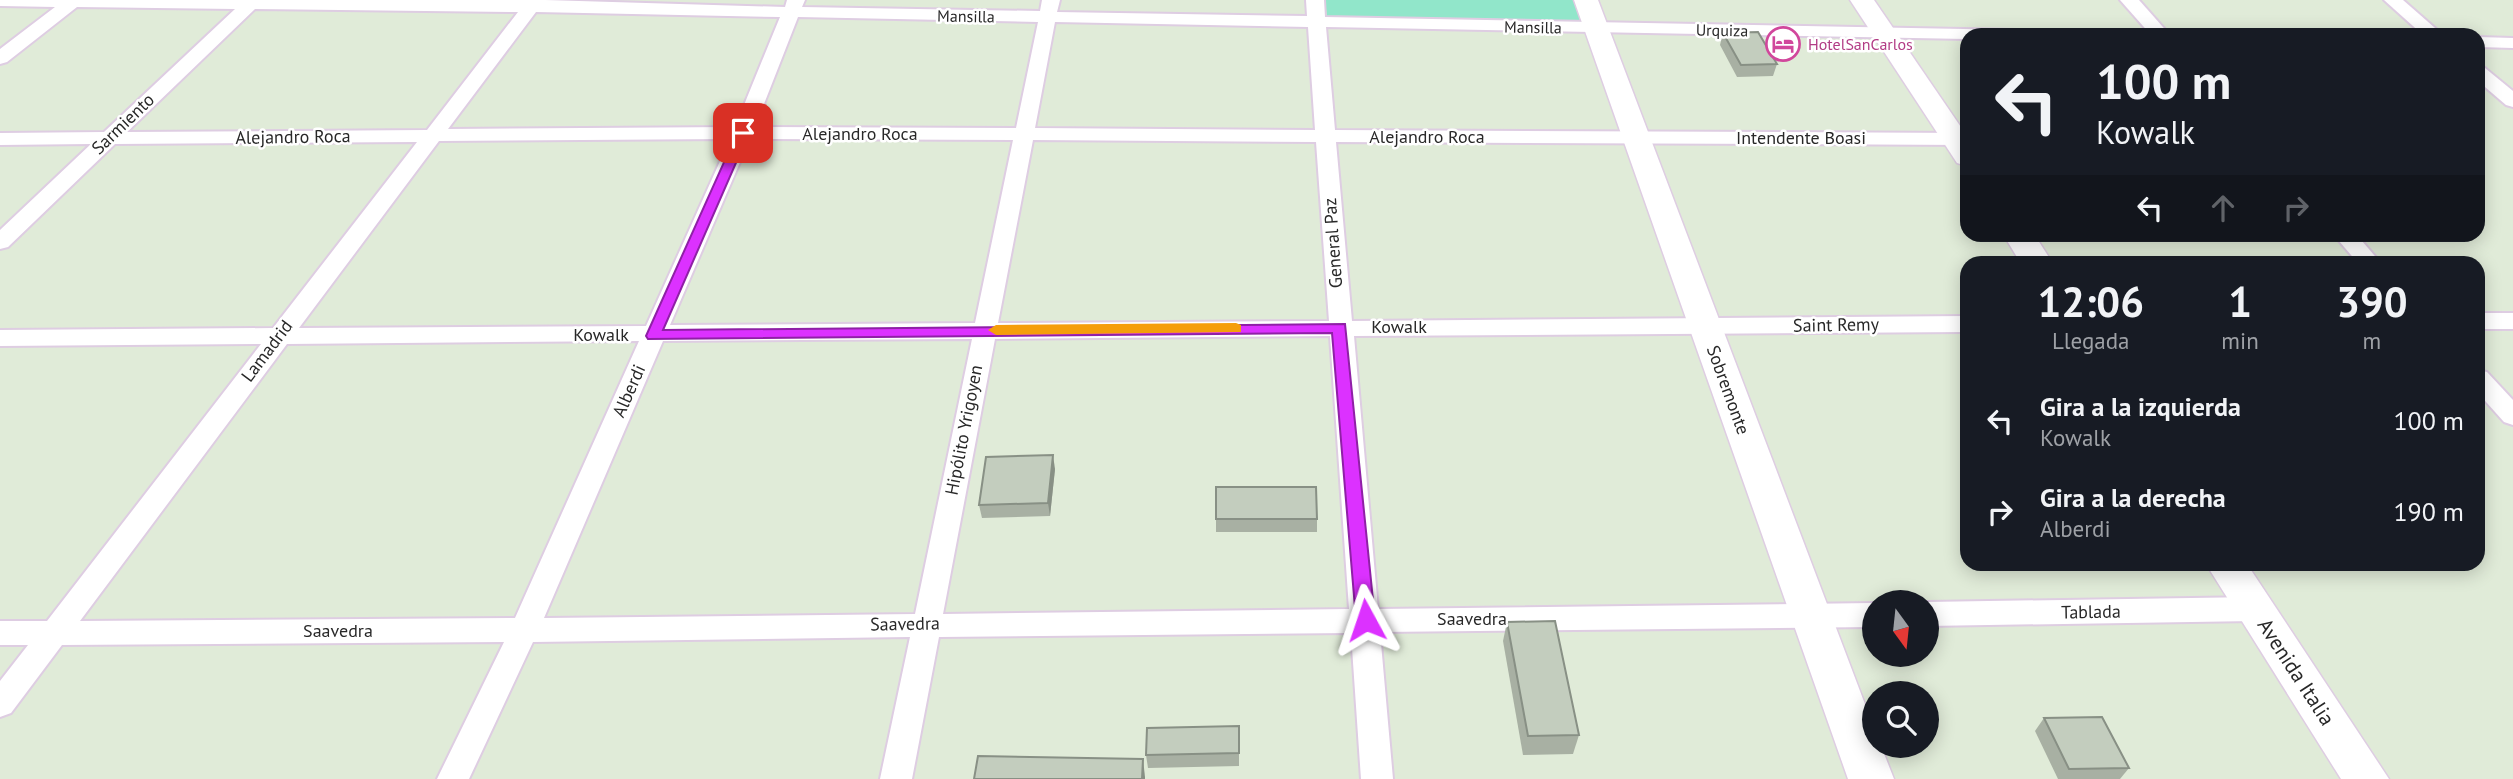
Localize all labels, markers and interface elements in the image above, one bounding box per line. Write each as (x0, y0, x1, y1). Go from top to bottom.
street label: Mansilla (937, 5, 995, 27)
street label: Mansilla (1504, 16, 1562, 38)
street label: Urquiza (1696, 20, 1748, 40)
hotel icon: HotelSanCarlos (1764, 25, 1802, 63)
place label: HotelSanCarlos (1808, 34, 1913, 54)
text: 100 m (2096, 49, 2231, 113)
icon: left (1981, 56, 2072, 147)
street label: Sarmiento (86, 88, 159, 159)
pin (713, 103, 773, 163)
text: Kowalk (2096, 111, 2195, 153)
icon: arrive (724, 114, 762, 152)
street label: Alejandro Roca (802, 122, 918, 145)
street label: Alejandro Roca (235, 124, 351, 149)
street label: Alejandro Roca (1369, 125, 1485, 148)
street label: Intendente Boasi (1736, 126, 1866, 149)
icon: left (2131, 189, 2169, 227)
icon: ahead (2204, 189, 2242, 227)
icon: right (2277, 189, 2315, 227)
street label: General Paz (1318, 197, 1347, 289)
text: 12:06 (2037, 274, 2144, 329)
text: 1 (2228, 274, 2252, 329)
text: 390 (2336, 274, 2408, 329)
street label: Saint Remy (1793, 312, 1880, 337)
street label: Lamadrid (236, 315, 297, 386)
street label: Kowalk (1371, 315, 1427, 338)
street label: Kowalk (573, 323, 629, 346)
text: Llegada (2052, 326, 2129, 355)
text: min (2221, 326, 2259, 355)
text: m (2363, 326, 2381, 355)
street label: Sobremonte (1702, 342, 1755, 438)
street label: Alberdi (607, 361, 650, 421)
street label: Hipólito Yrigoyen (940, 363, 987, 497)
text: Gira a la izquierda (2040, 390, 2241, 423)
icon: left (1981, 402, 2019, 440)
text: 100 m (2393, 404, 2464, 437)
text: Kowalk (2040, 423, 2111, 452)
text: Gira a la derecha (2040, 481, 2226, 514)
icon: right (1981, 493, 2019, 531)
text: 190 m (2393, 495, 2464, 528)
text: Alberdi (2040, 514, 2111, 543)
position arrow (1329, 583, 1403, 657)
north arrow (1862, 590, 1939, 667)
map controls (1862, 590, 1939, 758)
street label: Tablada (2061, 599, 2121, 624)
street label: Saavedra (1437, 607, 1507, 630)
street label: Saavedra (870, 611, 940, 636)
street label: Avenida Italia (2252, 613, 2341, 730)
street label: Saavedra (303, 619, 373, 642)
button: search (1862, 681, 1939, 758)

